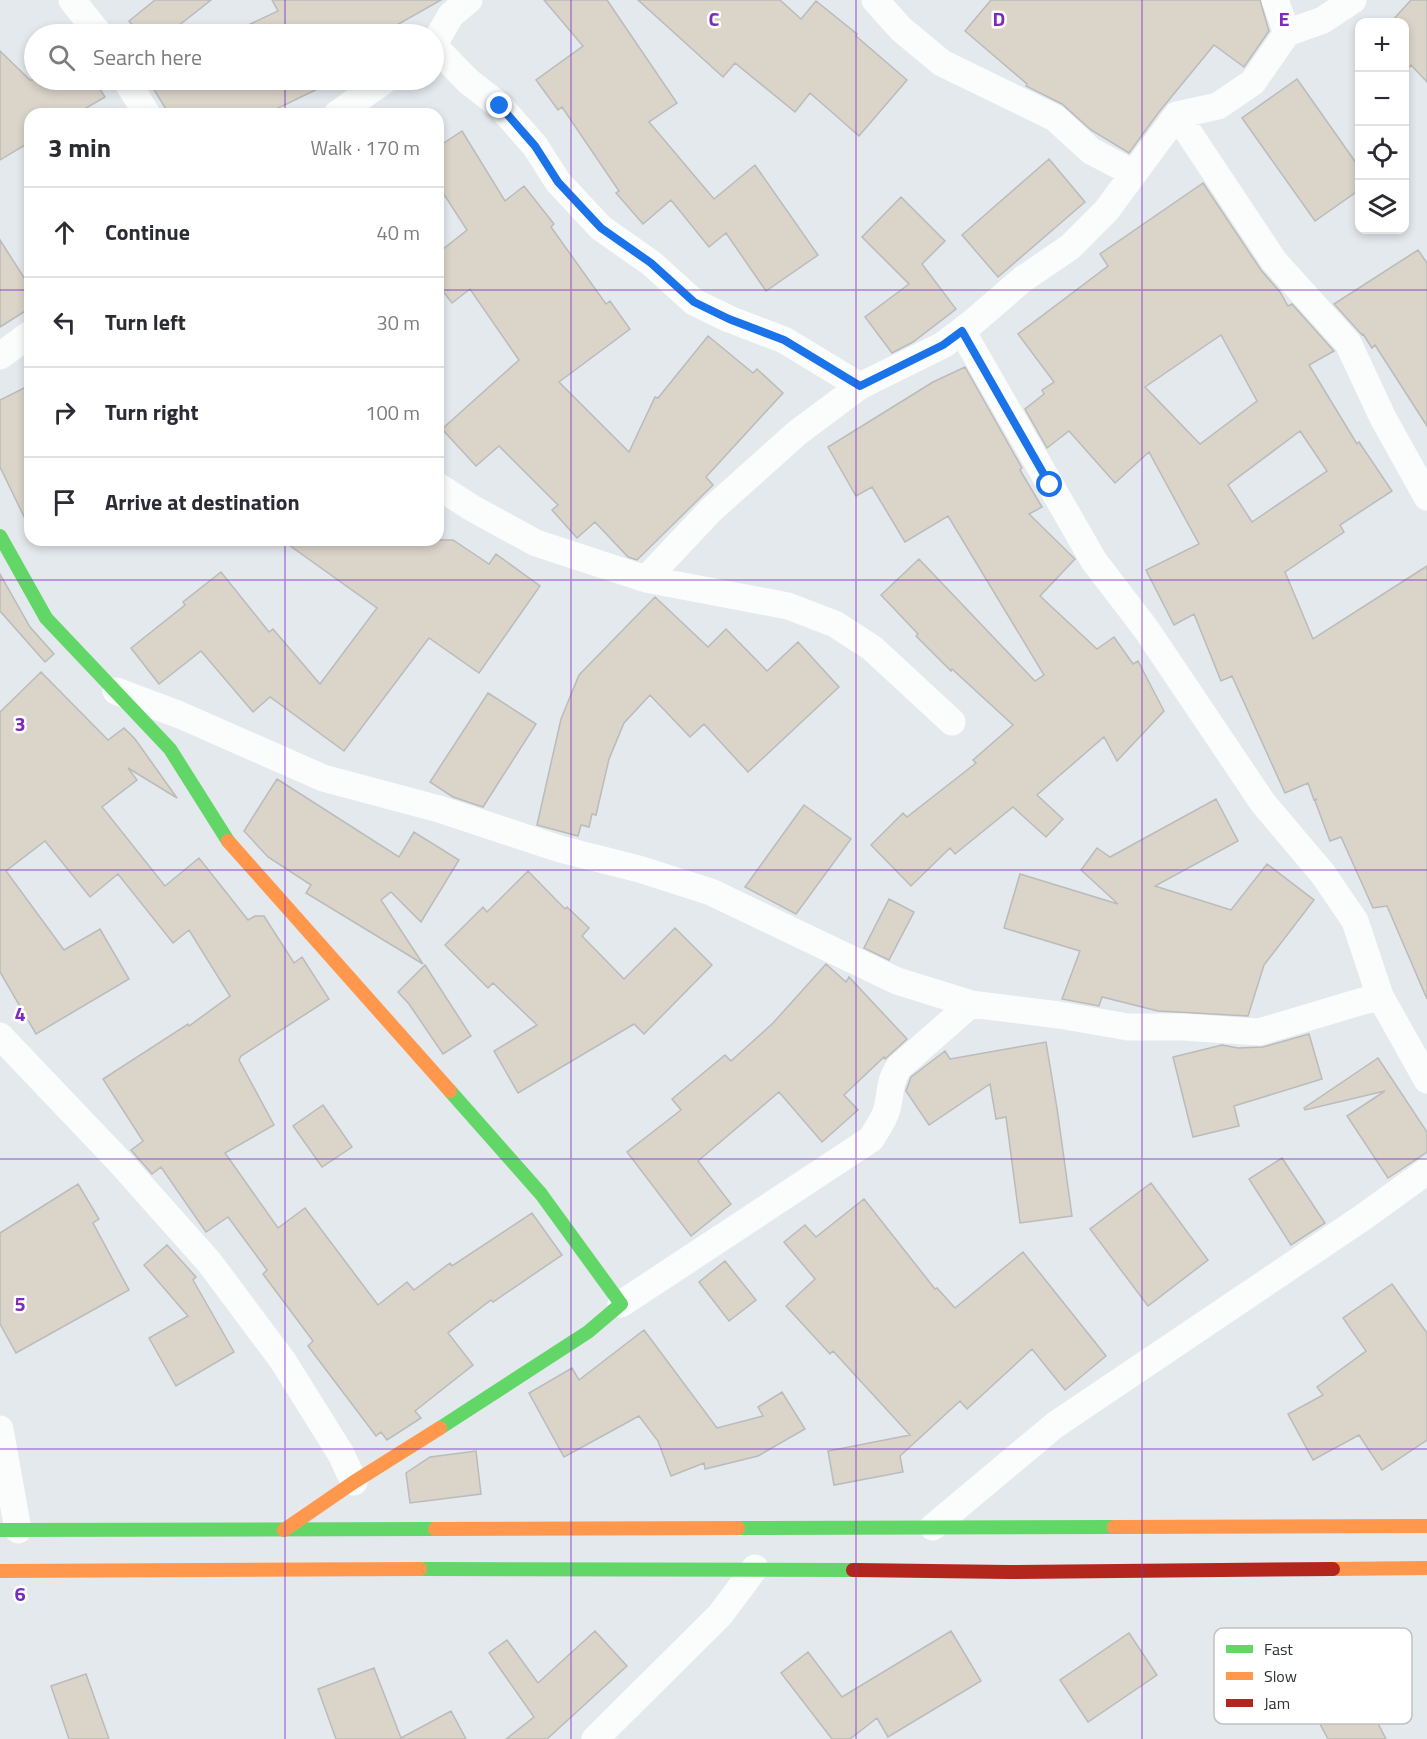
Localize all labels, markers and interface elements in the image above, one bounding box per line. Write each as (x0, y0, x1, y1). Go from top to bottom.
text: C (709, 3, 720, 34)
text: D (993, 3, 1005, 34)
text: E (1278, 3, 1290, 34)
map controls (1355, 18, 1409, 234)
button: + (1355, 18, 1409, 72)
search box (24, 24, 444, 90)
text: Search here (93, 40, 202, 74)
icon: search (45, 41, 78, 74)
button: − (1355, 72, 1409, 126)
route end (486, 92, 512, 118)
button: locate (1355, 126, 1409, 180)
text: 3 min (48, 128, 111, 167)
text: Walk · 170 m (311, 132, 420, 163)
button: layers (1355, 180, 1409, 234)
text: Continue (105, 215, 190, 249)
icon: ahead (48, 216, 81, 249)
text: 40 m (376, 217, 420, 248)
text: Turn left (105, 305, 186, 339)
icon: left (48, 306, 81, 339)
text: 30 m (376, 307, 420, 338)
text: Turn right (105, 395, 199, 429)
icon: right (48, 396, 81, 429)
text: 100 m (365, 397, 420, 428)
route start (1036, 471, 1062, 497)
text: Arrive at destination (105, 485, 300, 519)
icon: arrive (48, 486, 81, 519)
text: 3 (14, 708, 26, 739)
text: 4 (14, 998, 26, 1029)
text: 5 (14, 1288, 26, 1319)
text: 6 (14, 1578, 26, 1609)
legend (1214, 1628, 1412, 1724)
text: Fast (1264, 1637, 1293, 1661)
text: Slow (1264, 1664, 1297, 1688)
text: Jam (1264, 1691, 1290, 1715)

